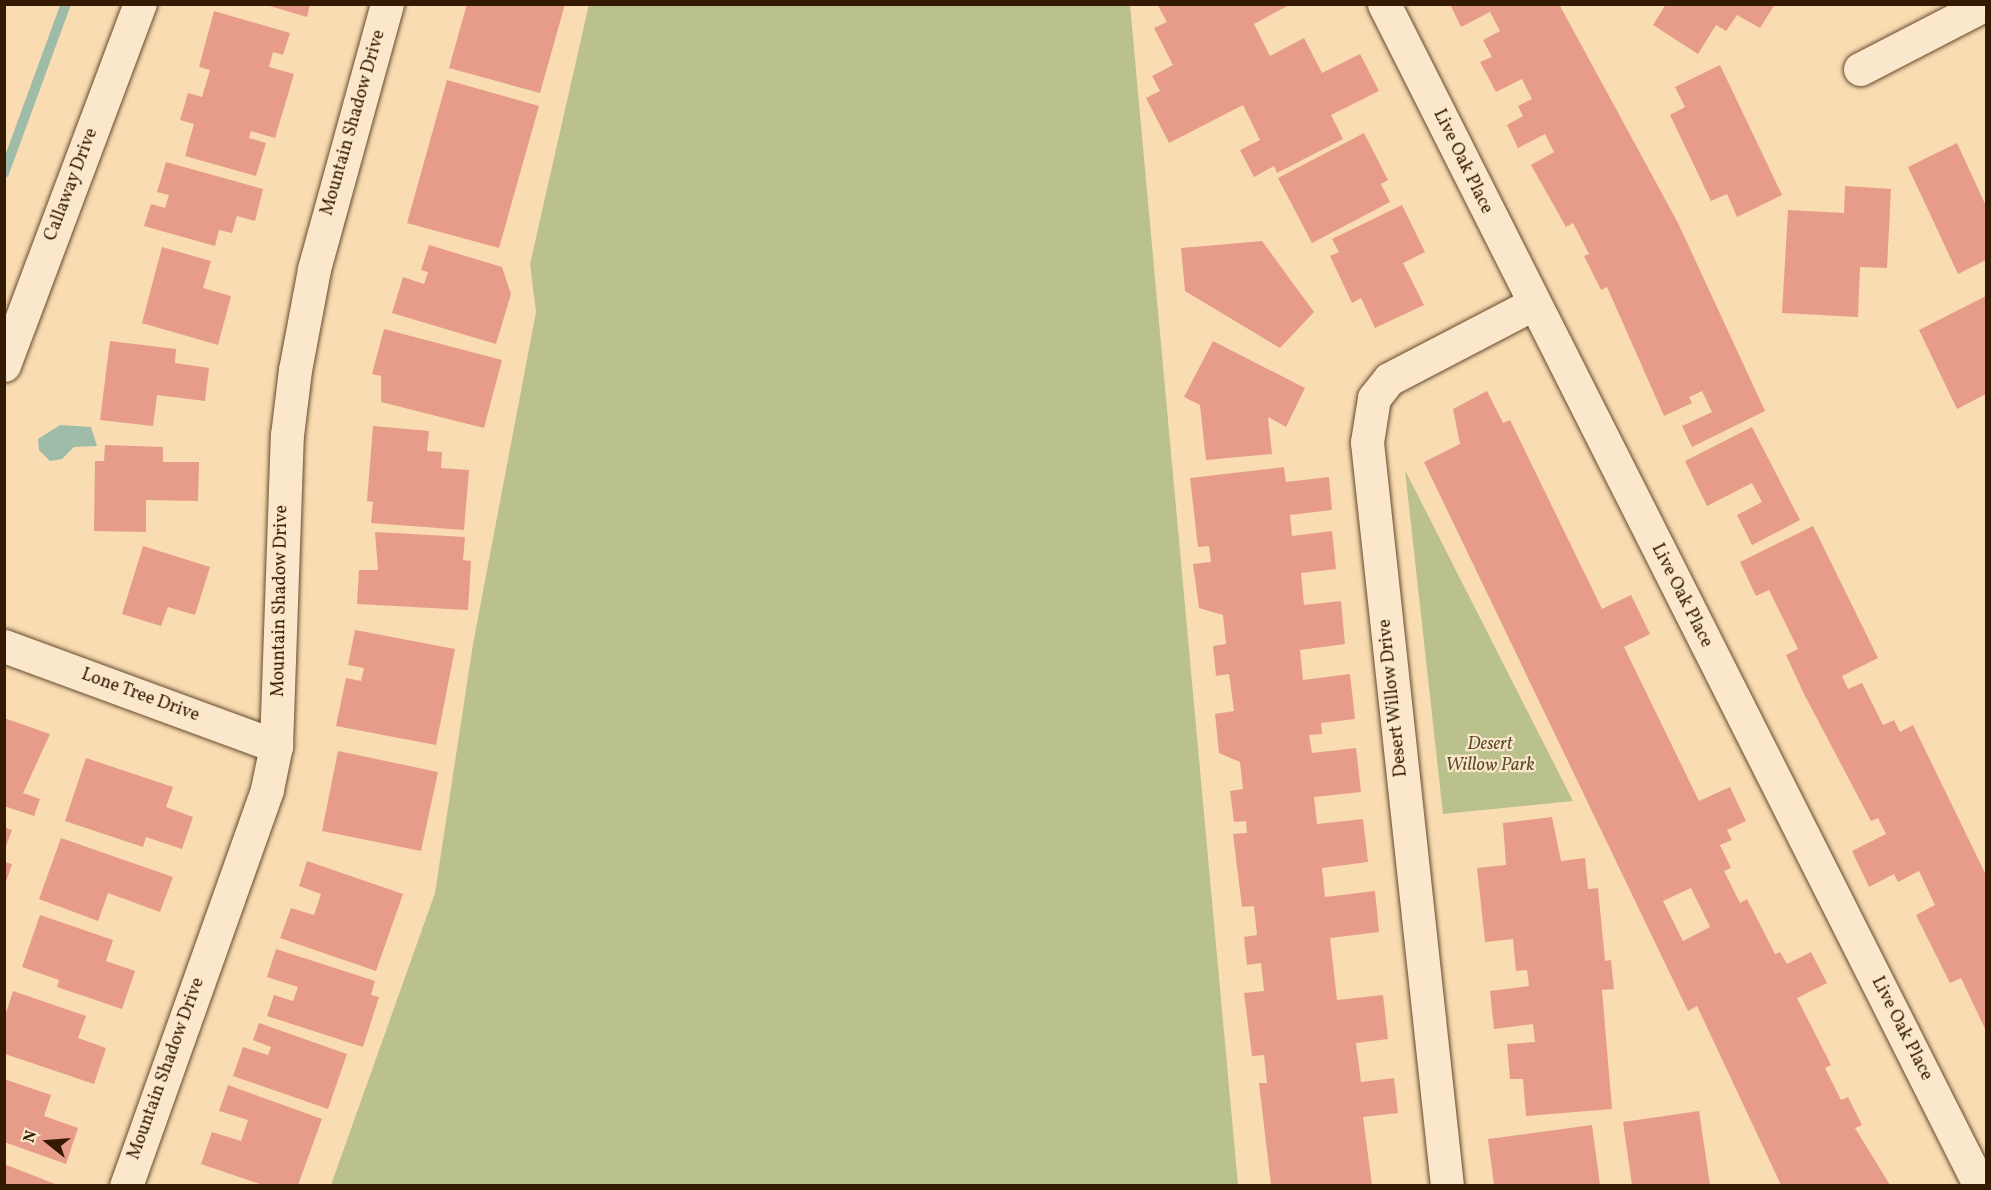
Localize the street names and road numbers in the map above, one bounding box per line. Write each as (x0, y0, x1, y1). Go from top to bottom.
street label: Mountain Shadow Drive (317, 27, 391, 219)
street label: Live Oak Place (1427, 106, 1497, 218)
street label: Callaway Drive (40, 125, 104, 245)
street label: Mountain Shadow Drive (269, 505, 293, 697)
street label: Live Oak Place (1646, 540, 1716, 652)
street label: Desert Willow Drive (1375, 617, 1413, 779)
street label: Lone Tree Drive (78, 665, 202, 727)
street label: Live Oak Place (1866, 973, 1936, 1085)
street label: Mountain Shadow Drive (124, 975, 210, 1163)

